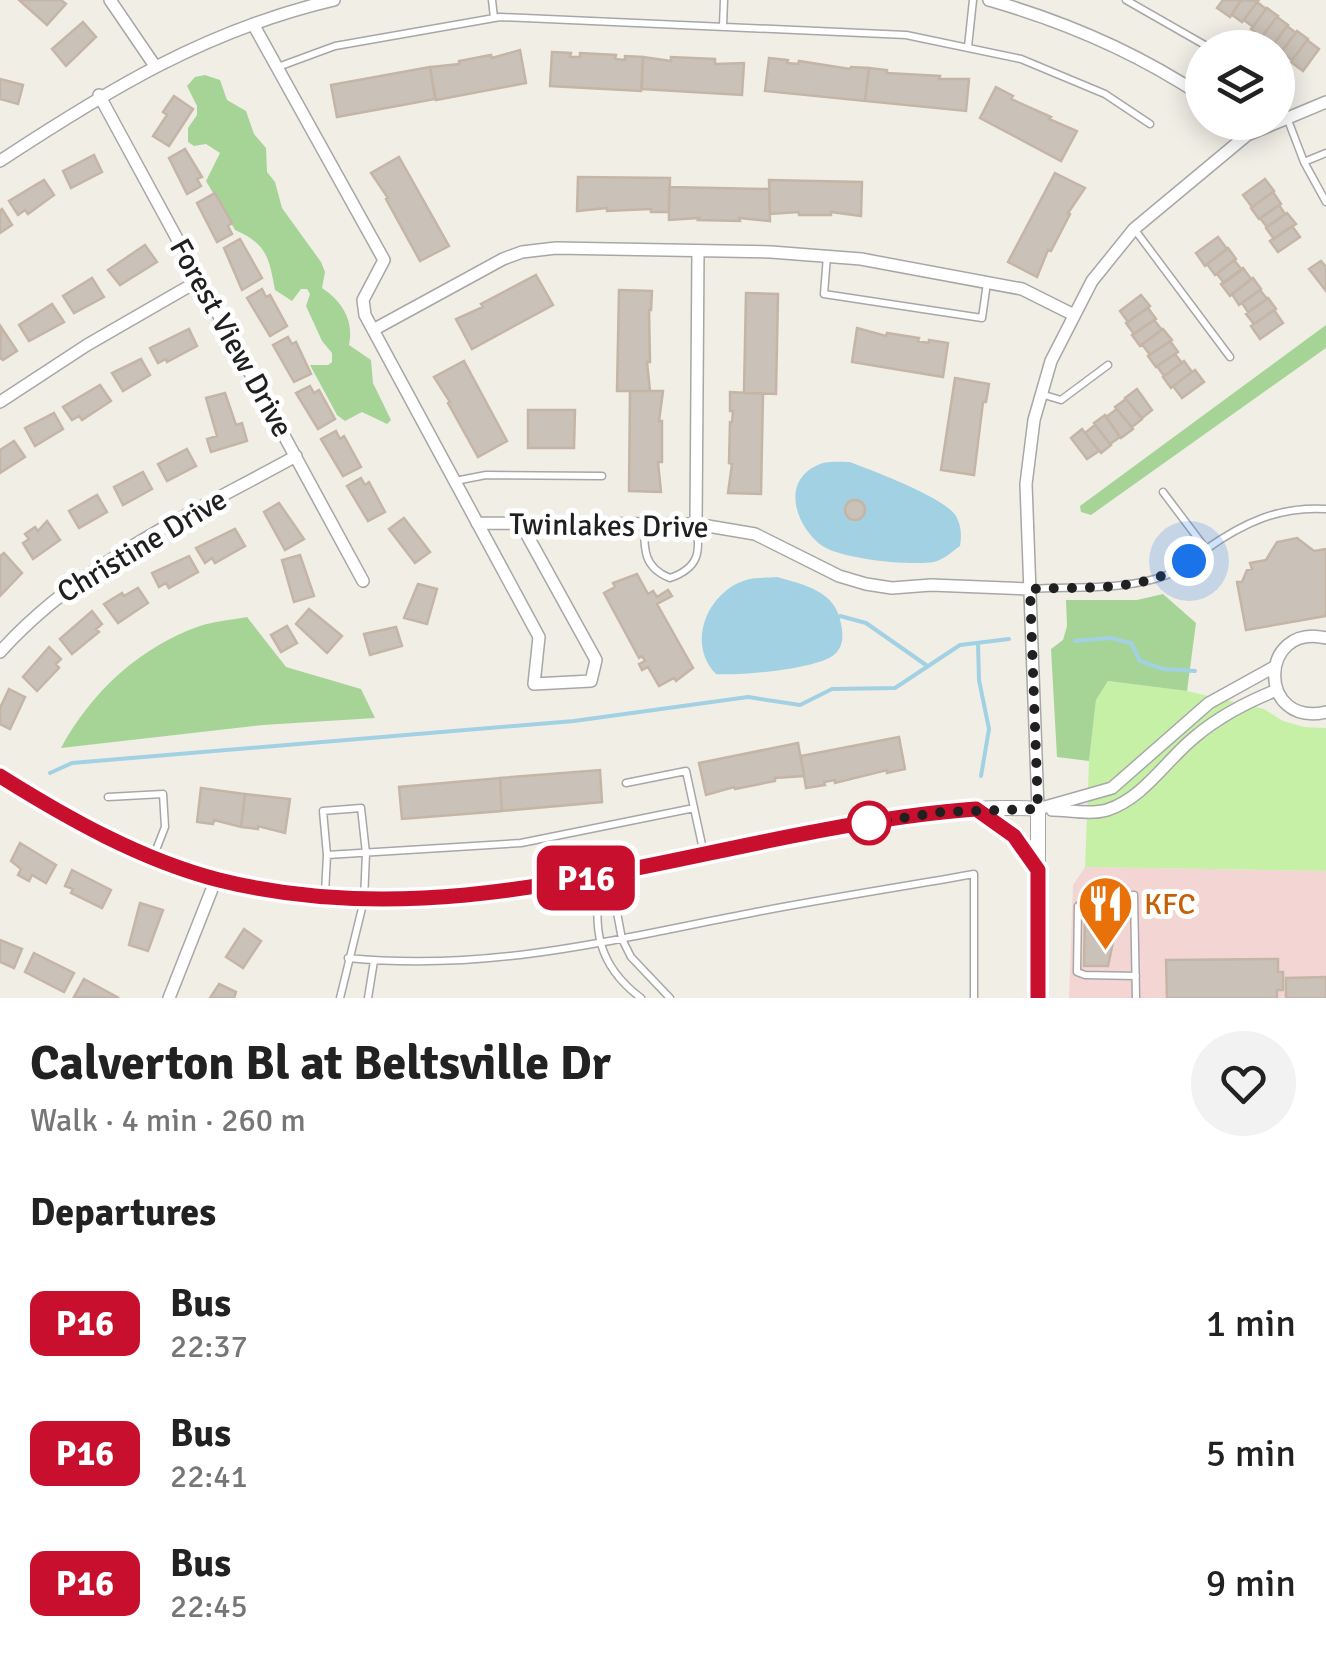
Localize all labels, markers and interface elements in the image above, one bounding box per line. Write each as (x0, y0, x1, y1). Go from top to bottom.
map controls (1185, 30, 1295, 140)
button: layers (1185, 30, 1295, 140)
street label: Forest View Drive (161, 232, 301, 444)
street label: Christine Drive (51, 481, 233, 611)
street label: Twinlakes Drive (509, 506, 709, 546)
your location (1164, 536, 1214, 586)
unlabelled marker (848, 802, 890, 844)
line badge: P16 (528, 846, 644, 910)
text: P16 (557, 857, 615, 900)
restaurant icon: KFC (1075, 874, 1135, 953)
place label: KFC (1144, 886, 1196, 923)
button: heart (1191, 1031, 1296, 1136)
text: Calverton Bl at Beltsville Dr (30, 1034, 611, 1093)
text: Walk · 4 min · 260 m (30, 1101, 306, 1140)
text: Departures (30, 1189, 216, 1236)
text: Bus (170, 1280, 231, 1327)
text: 1 min (1206, 1300, 1296, 1347)
text: P16 (56, 1302, 114, 1345)
text: 22:37 (170, 1327, 248, 1366)
text: Bus (170, 1410, 231, 1457)
text: 5 min (1206, 1430, 1296, 1477)
text: P16 (56, 1432, 114, 1475)
text: 22:41 (170, 1457, 248, 1496)
text: Bus (170, 1540, 231, 1587)
text: 9 min (1206, 1560, 1296, 1607)
text: P16 (56, 1562, 114, 1605)
text: 22:45 (170, 1587, 248, 1626)

